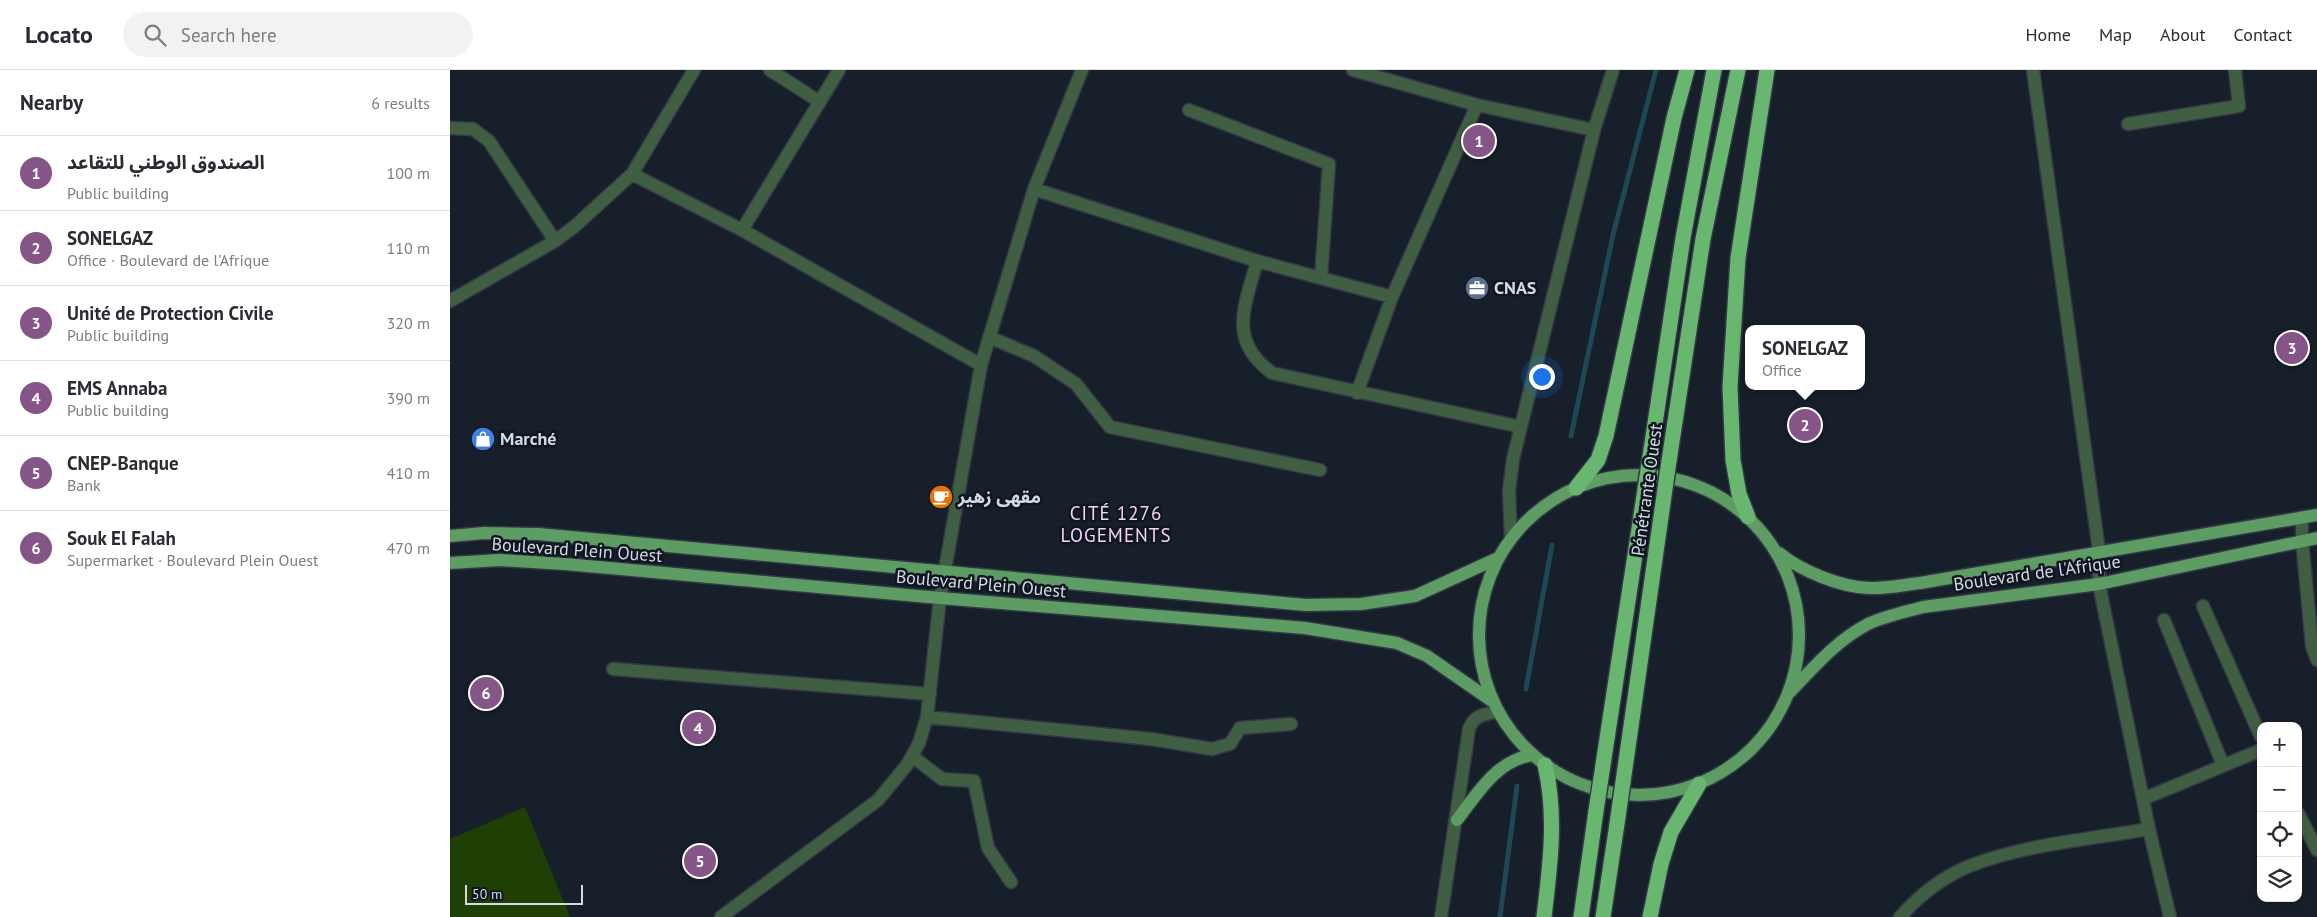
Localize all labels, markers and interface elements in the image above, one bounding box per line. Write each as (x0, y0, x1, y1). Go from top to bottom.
search box (123, 12, 473, 57)
text: Locato (25, 19, 93, 50)
icon: search (141, 21, 169, 49)
text: Search here (181, 23, 277, 47)
text: Home (2025, 23, 2071, 46)
text: Map (2099, 23, 2132, 46)
text: About (2160, 23, 2206, 46)
text: Contact (2234, 23, 2292, 46)
text: Nearby (20, 89, 83, 116)
text: 6 results (371, 93, 430, 113)
pin: 1 (1463, 122, 1495, 160)
text: الصندوق الوطني للتقاعد (67, 150, 265, 174)
text: 1 (31, 163, 41, 183)
text: 100 m (387, 163, 430, 183)
text: Public building (67, 183, 169, 203)
text: SONELGAZ (67, 226, 153, 250)
text: 2 (31, 238, 41, 258)
text: 110 m (387, 238, 430, 258)
text: Office · Boulevard de l'Afrique (67, 250, 269, 270)
office icon: CNAS (1464, 275, 1490, 301)
place label: CNAS (1494, 276, 1536, 299)
text: Unité de Protection Civile (67, 301, 274, 325)
text: 3 (31, 313, 41, 333)
text: 320 m (387, 313, 430, 333)
text: Public building (67, 325, 169, 345)
popup (1745, 325, 1865, 390)
pin: 3 (2276, 329, 2308, 367)
text: SONELGAZ (1762, 336, 1848, 360)
text: Office (1762, 360, 1802, 380)
your location (1529, 364, 1555, 390)
text: EMS Annaba (67, 376, 167, 400)
text: 4 (31, 388, 41, 408)
text: 390 m (387, 388, 430, 408)
text: Public building (67, 400, 169, 420)
pin: 2 (1789, 406, 1821, 444)
street label: Pénétrante Ouest (1626, 422, 1667, 558)
shop icon: Marché (470, 426, 496, 452)
place label: Marché (500, 427, 556, 450)
text: CNEP-Banque (67, 451, 179, 475)
text: 5 (31, 463, 41, 483)
text: 410 m (387, 463, 430, 483)
text: Bank (67, 475, 101, 495)
cafe icon: مقهى زهير (928, 484, 954, 510)
place label: مقهى زهير (957, 485, 1041, 508)
district label: CITÉ 1276 LOGEMENTS (1060, 501, 1172, 547)
text: Souk El Falah (67, 526, 176, 550)
street label: Boulevard Plein Ouest (491, 532, 663, 567)
text: 6 (31, 538, 41, 558)
text: 470 m (387, 538, 430, 558)
street label: Boulevard de l'Afrique (1952, 549, 2122, 596)
text: Supermarket · Boulevard Plein Ouest (67, 550, 318, 570)
street label: Boulevard Plein Ouest (895, 565, 1067, 602)
pin: 6 (470, 674, 502, 712)
pin: 4 (682, 709, 714, 747)
map controls (2257, 722, 2302, 902)
button: + (2257, 722, 2302, 767)
button: − (2257, 767, 2302, 812)
button: locate (2257, 812, 2302, 857)
pin: 5 (684, 842, 716, 880)
button: layers (2257, 857, 2302, 902)
scale bar (465, 882, 582, 905)
text: 50 m (472, 885, 502, 903)

